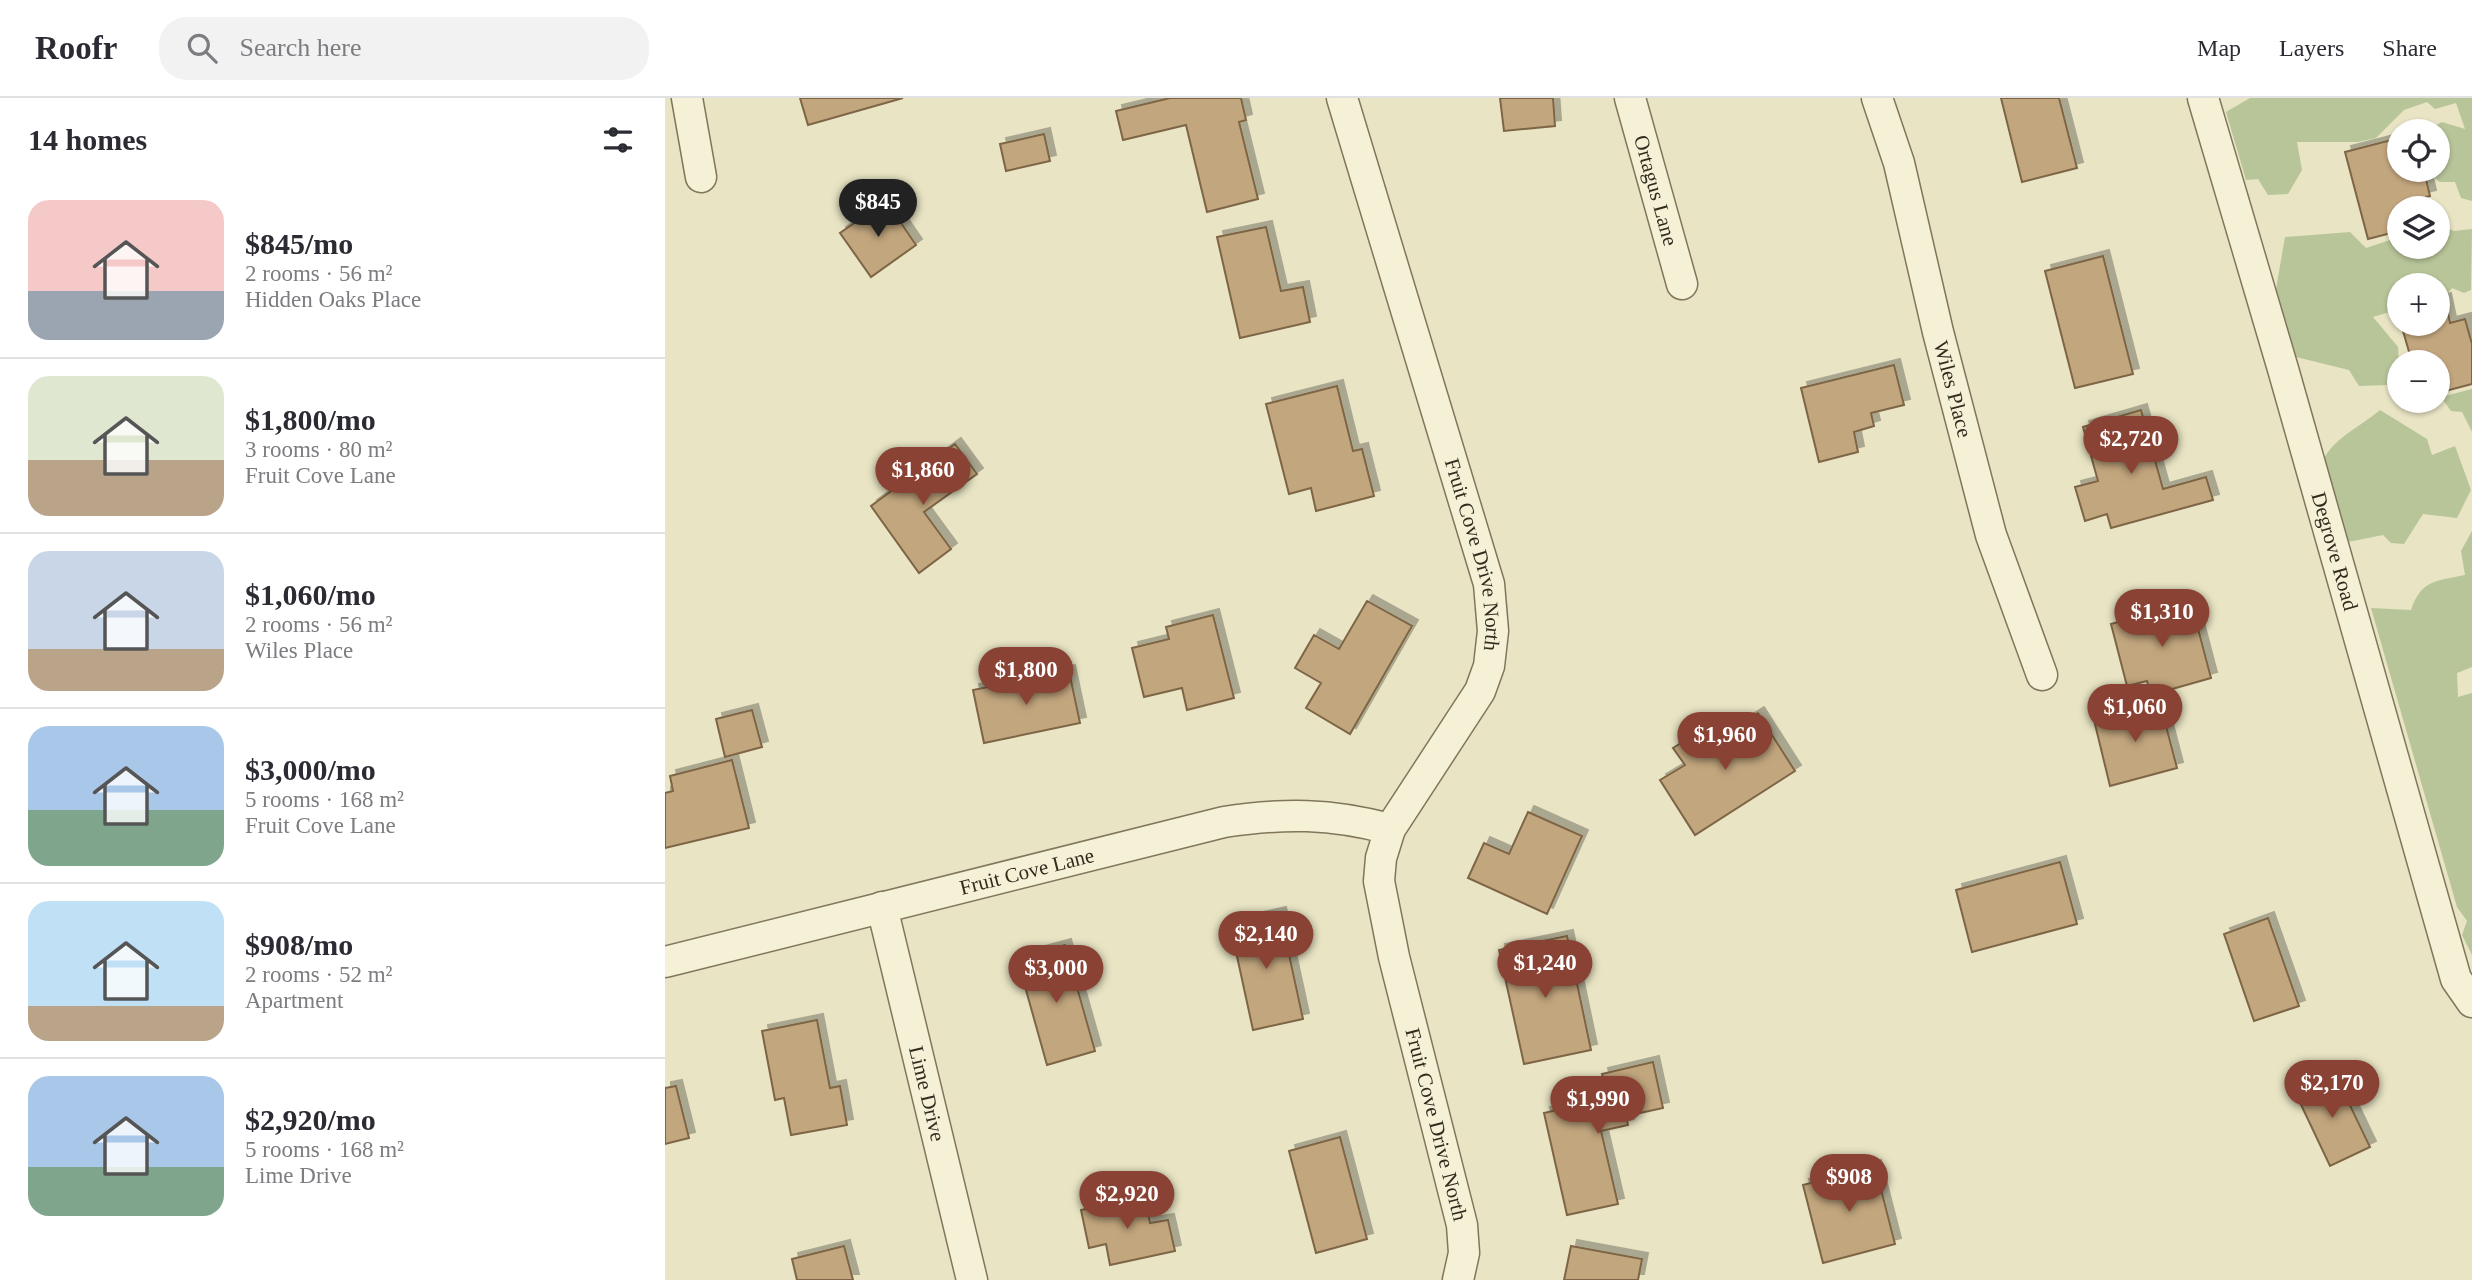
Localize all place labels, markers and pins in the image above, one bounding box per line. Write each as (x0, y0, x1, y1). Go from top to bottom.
pin: $845 (837, 180, 919, 239)
pin: $2,720 (2074, 416, 2188, 476)
pin: $1,860 (866, 448, 980, 507)
pin: $1,310 (2105, 589, 2219, 649)
pin: $1,800 (969, 648, 1083, 707)
pin: $1,060 (2078, 684, 2192, 744)
pin: $1,960 (1668, 712, 1782, 772)
pin: $2,140 (1209, 912, 1323, 971)
pin: $1,240 (1488, 940, 1602, 1000)
pin: $3,000 (999, 946, 1113, 1005)
pin: $2,170 (2275, 1060, 2389, 1120)
pin: $1,990 (1541, 1076, 1655, 1136)
pin: $908 (1808, 1154, 1890, 1214)
pin: $2,920 (1070, 1172, 1184, 1231)

